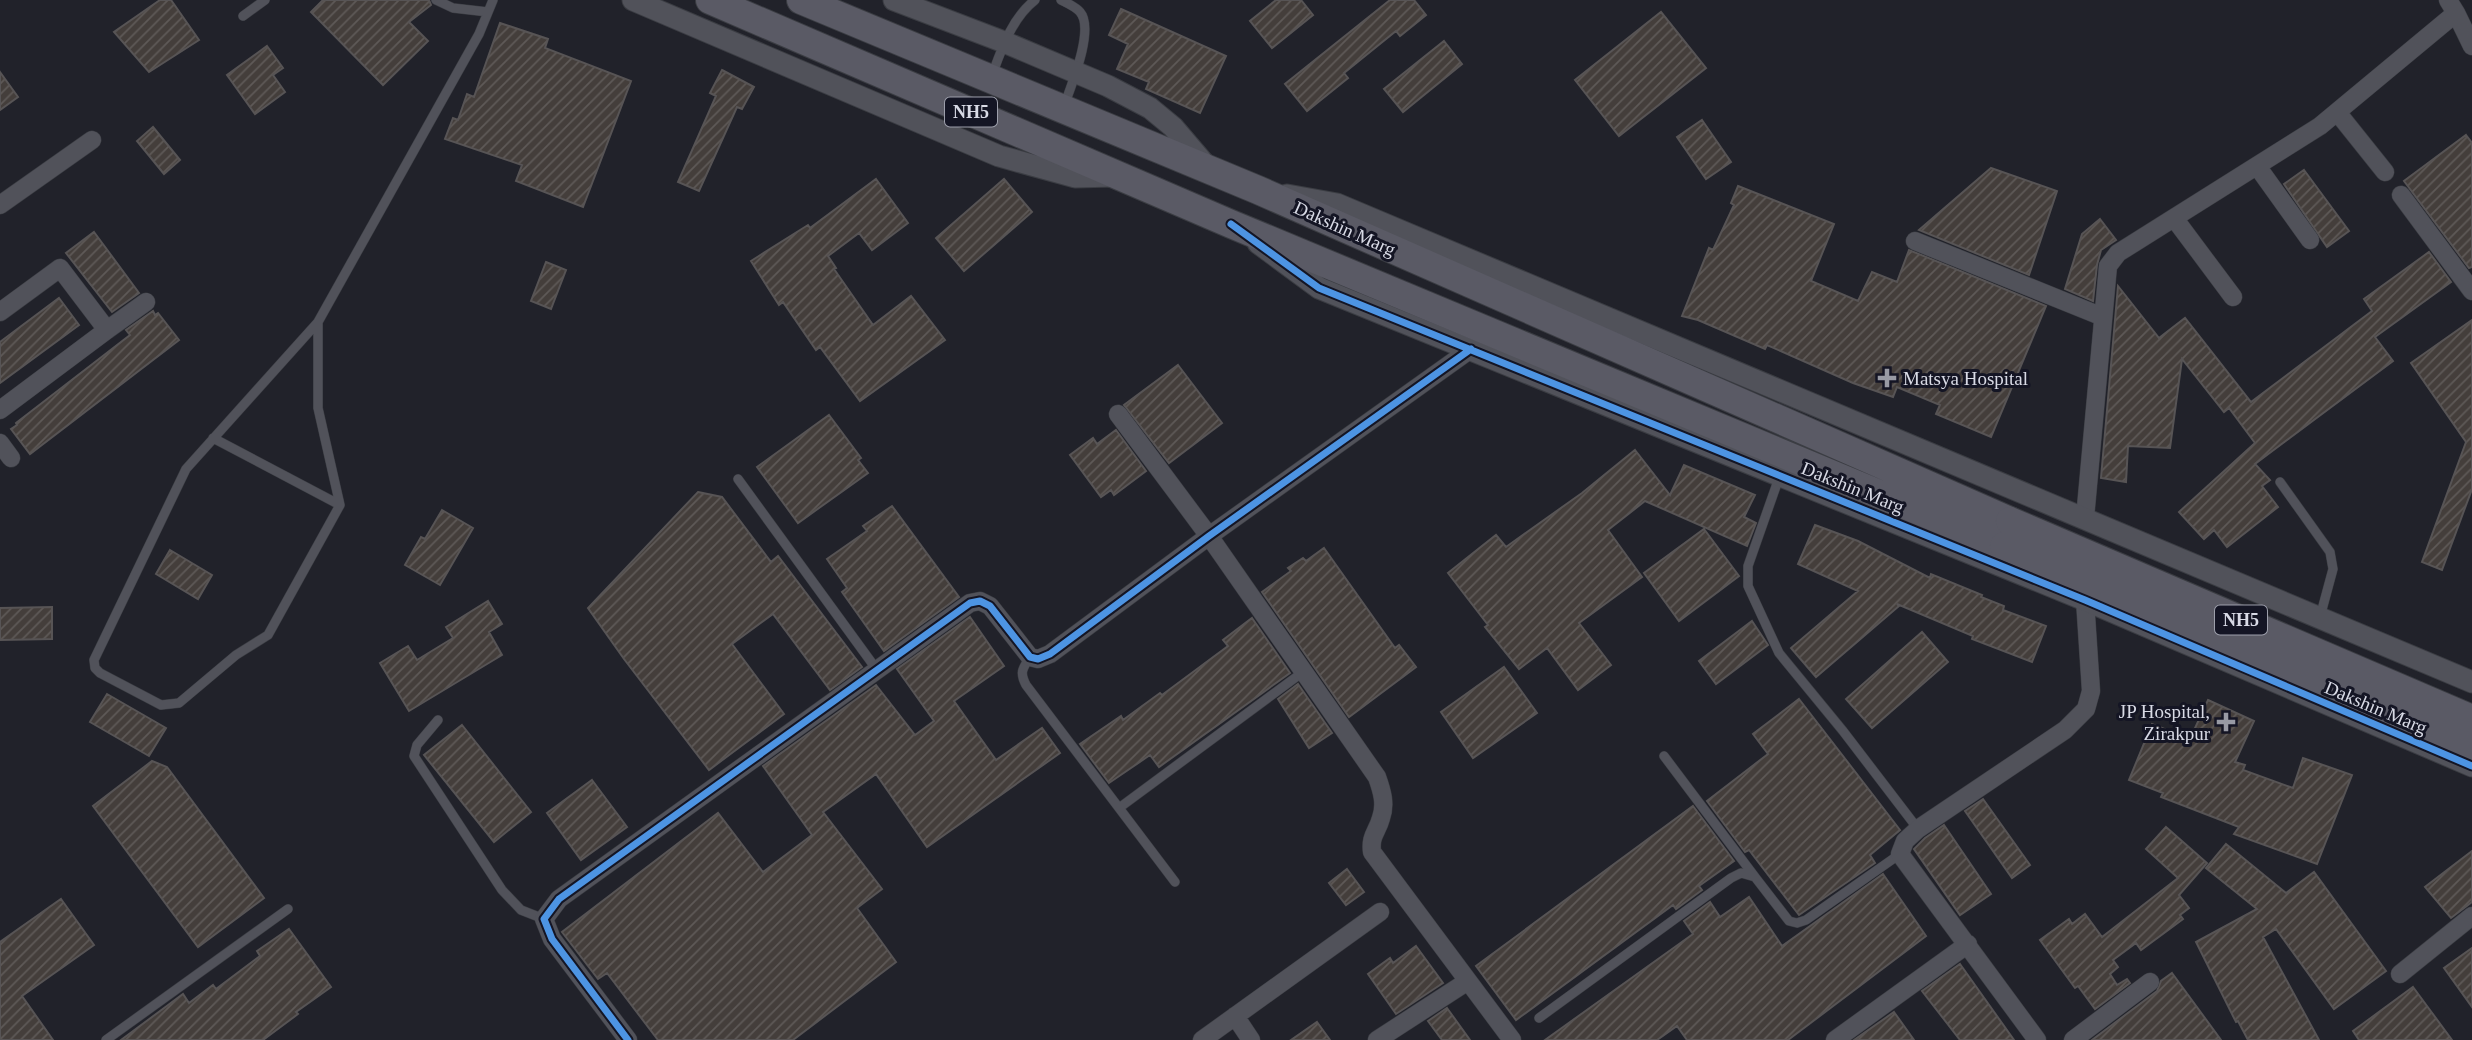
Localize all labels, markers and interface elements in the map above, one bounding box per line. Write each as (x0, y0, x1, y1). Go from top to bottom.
road number: NH5 (945, 98, 997, 127)
street label: Dakshin Marg (1291, 197, 1399, 260)
marker: Matsya Hospital (1877, 368, 1897, 388)
place label: Matsya Hospital (1903, 368, 2028, 389)
street label: Dakshin Marg (1798, 457, 1908, 518)
road number: NH5 (2215, 606, 2267, 634)
street label: Dakshin Marg (2322, 677, 2430, 739)
place label: JP Hospital, Zirakpur (2119, 701, 2211, 744)
marker: JP Hospital, Zirakpur (2216, 712, 2236, 732)

